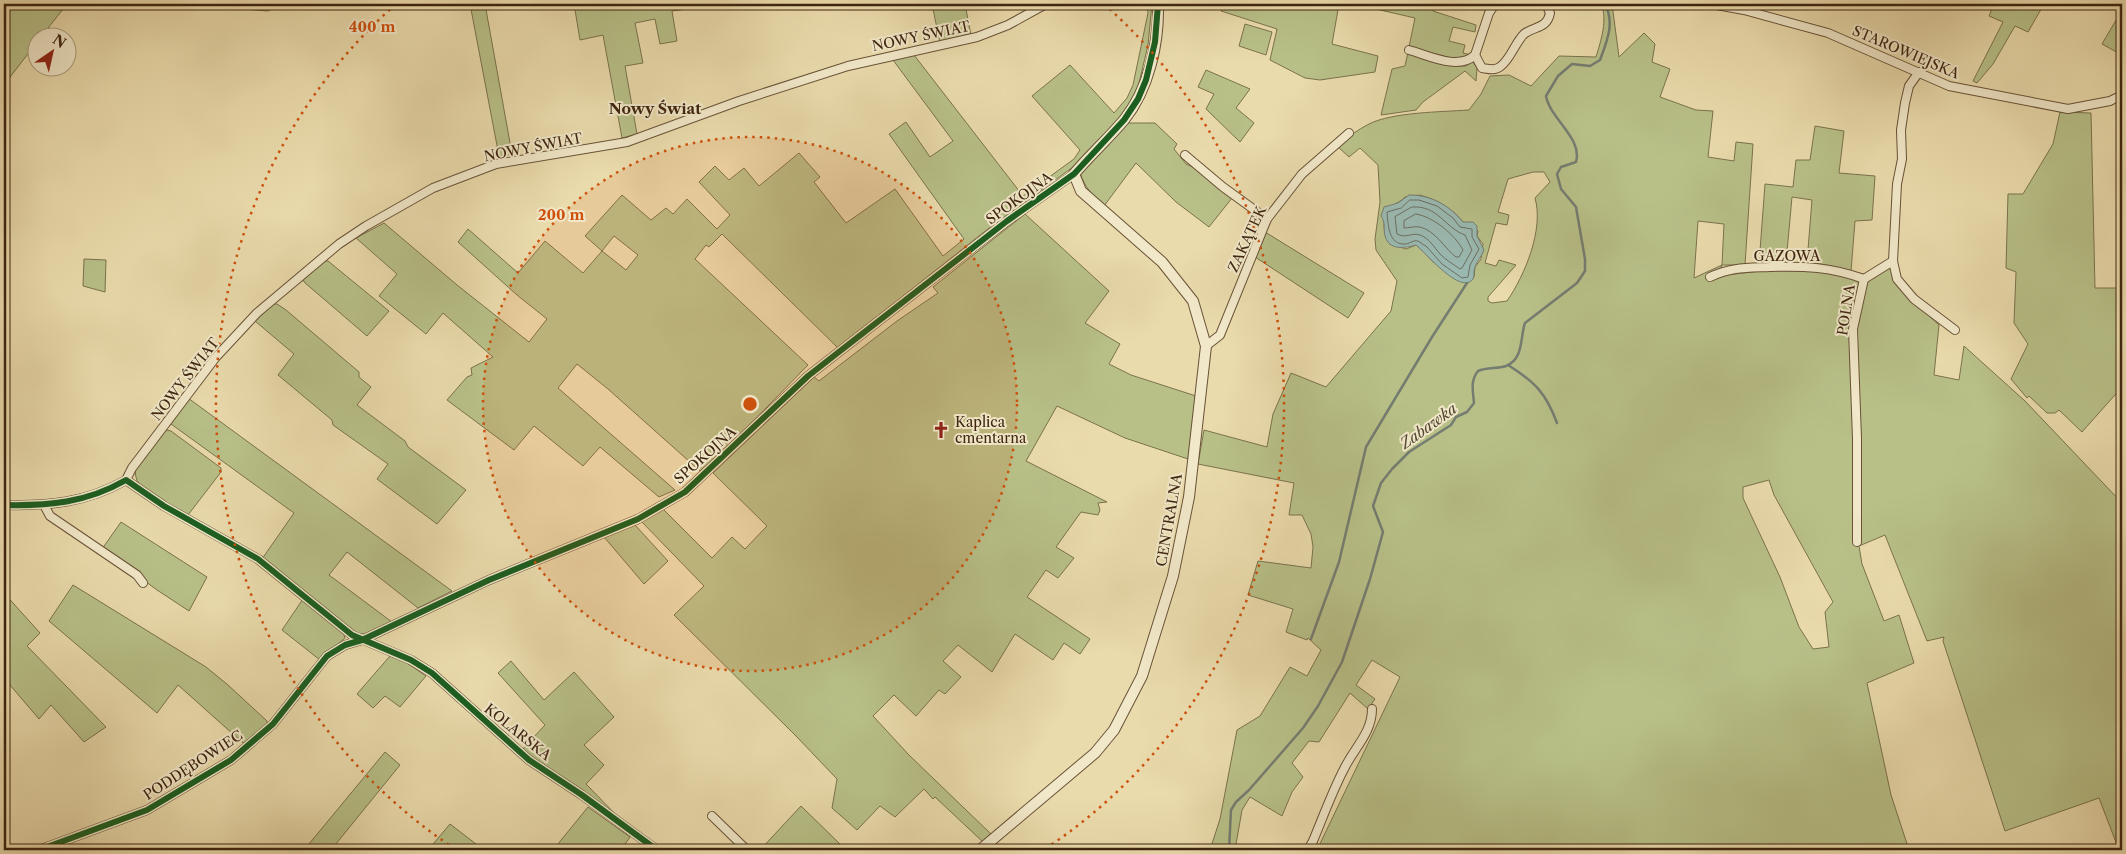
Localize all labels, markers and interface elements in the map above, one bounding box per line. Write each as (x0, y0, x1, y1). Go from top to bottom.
street label: NOWY ŚWIAT (870, 16, 972, 55)
text: 400 m (349, 17, 395, 36)
street label: STAROWIEJSKA (1850, 21, 1963, 83)
north arrow (28, 28, 78, 78)
text: N (49, 30, 69, 52)
district label: Nowy Świat (609, 99, 701, 118)
street label: NOWY ŚWIAT (482, 128, 584, 165)
street label: SPOKOJNA (982, 167, 1056, 228)
street label: ZAKĄTEK (1224, 202, 1271, 275)
text: 200 m (538, 205, 584, 224)
street label: GAZOWA (1754, 247, 1821, 265)
street label: POLNA (1833, 282, 1859, 337)
street label: NOWY ŚWIAT (146, 333, 223, 424)
centre of rings (741, 395, 759, 413)
water label: Zabawka (1395, 399, 1460, 454)
place label: Kaplica cmentarna (955, 413, 1027, 447)
church icon: Kaplica cmentarna (931, 420, 951, 440)
street label: SPOKOJNA (670, 422, 740, 488)
street label: CENTRALNA (1152, 471, 1186, 568)
street label: KOLARSKA (481, 699, 556, 765)
street label: PODDĘBOWIEC (140, 726, 246, 804)

